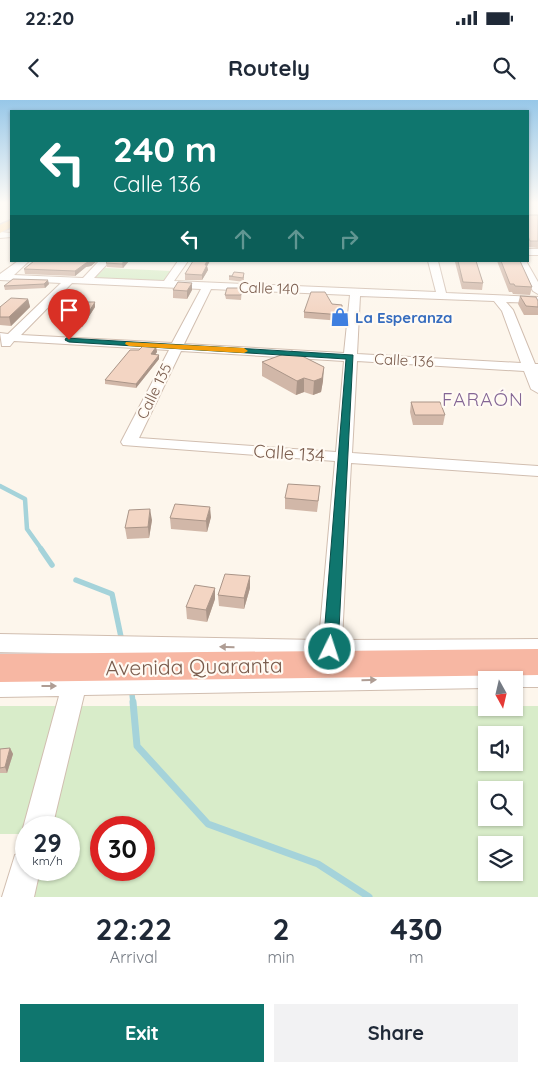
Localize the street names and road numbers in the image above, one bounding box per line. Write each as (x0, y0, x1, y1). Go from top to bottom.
street label: Calle 140 (238, 277, 300, 299)
street label: Calle 136 (374, 349, 434, 371)
street label: Calle 135 (132, 360, 176, 422)
street label: Calle 134 (253, 439, 325, 467)
street label: Avenida Quaranta (105, 651, 283, 681)

